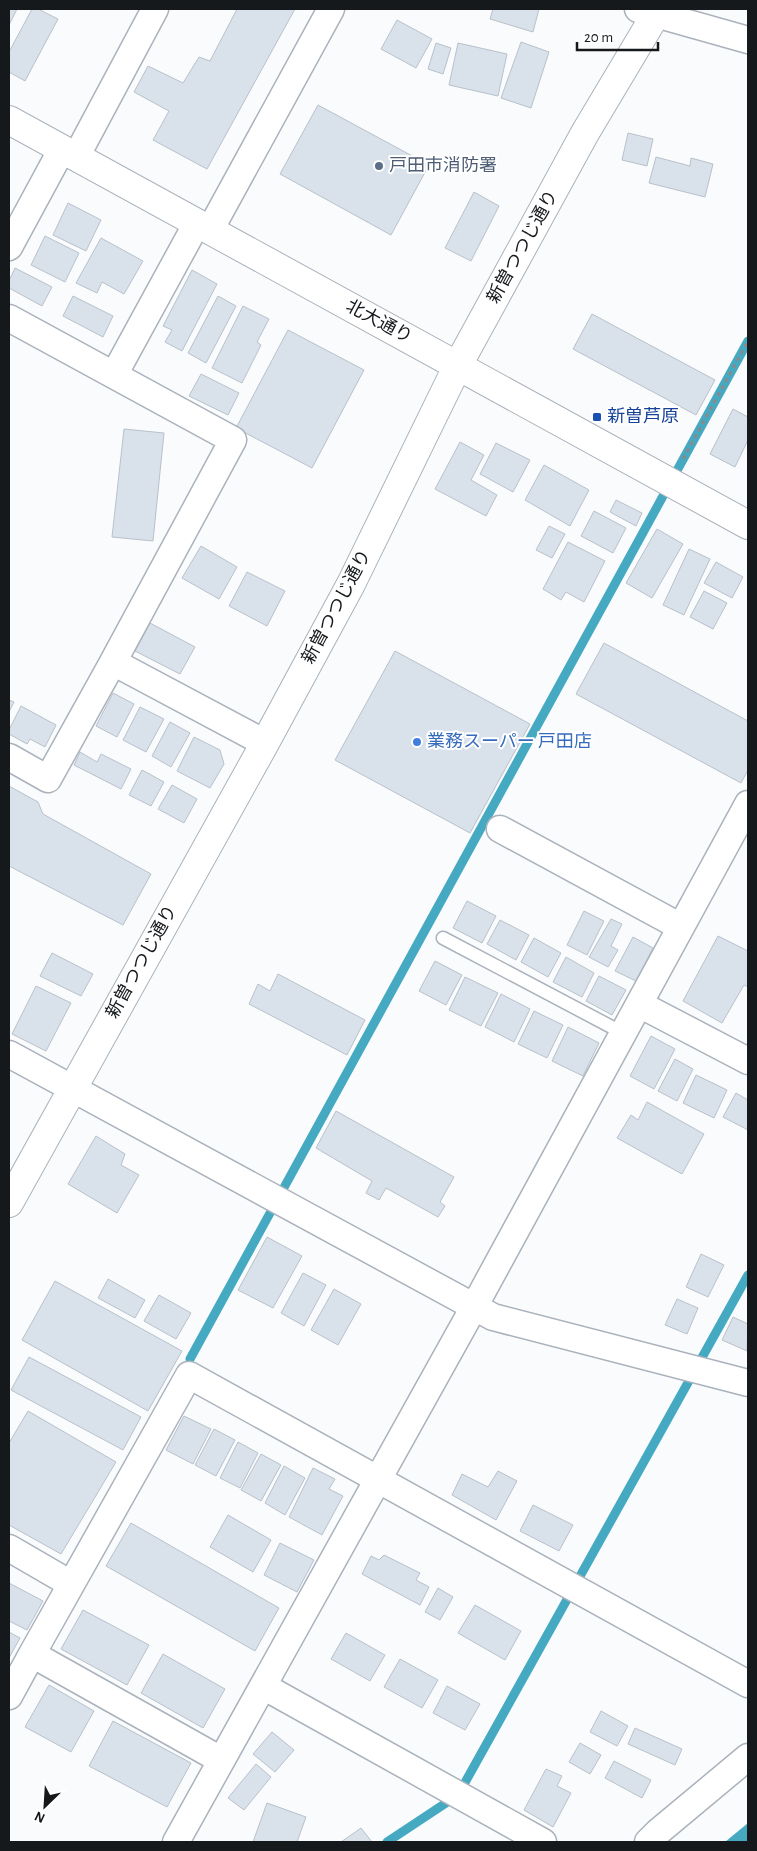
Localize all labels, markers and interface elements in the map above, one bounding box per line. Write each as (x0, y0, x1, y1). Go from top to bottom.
scale bar (577, 20, 658, 52)
text: 20 m (584, 30, 613, 45)
place label: 戸田市消防署 (389, 156, 497, 175)
marker: 戸田市消防署 (373, 160, 385, 172)
street label: 新曽つつじ通り (483, 187, 561, 306)
street label: 北大通り (343, 295, 416, 347)
place label: 新曽芦原 (607, 406, 679, 426)
marker: 新曽芦原 (591, 411, 603, 423)
street label: 新曽つつじ通り (298, 546, 375, 667)
place label: 業務スーパー 戸田店 (427, 732, 592, 751)
marker: 業務スーパー 戸田店 (411, 736, 423, 748)
street label: 新曽つつじ通り (102, 902, 180, 1021)
north arrow (20, 1781, 70, 1831)
text: N (33, 1808, 47, 1825)

